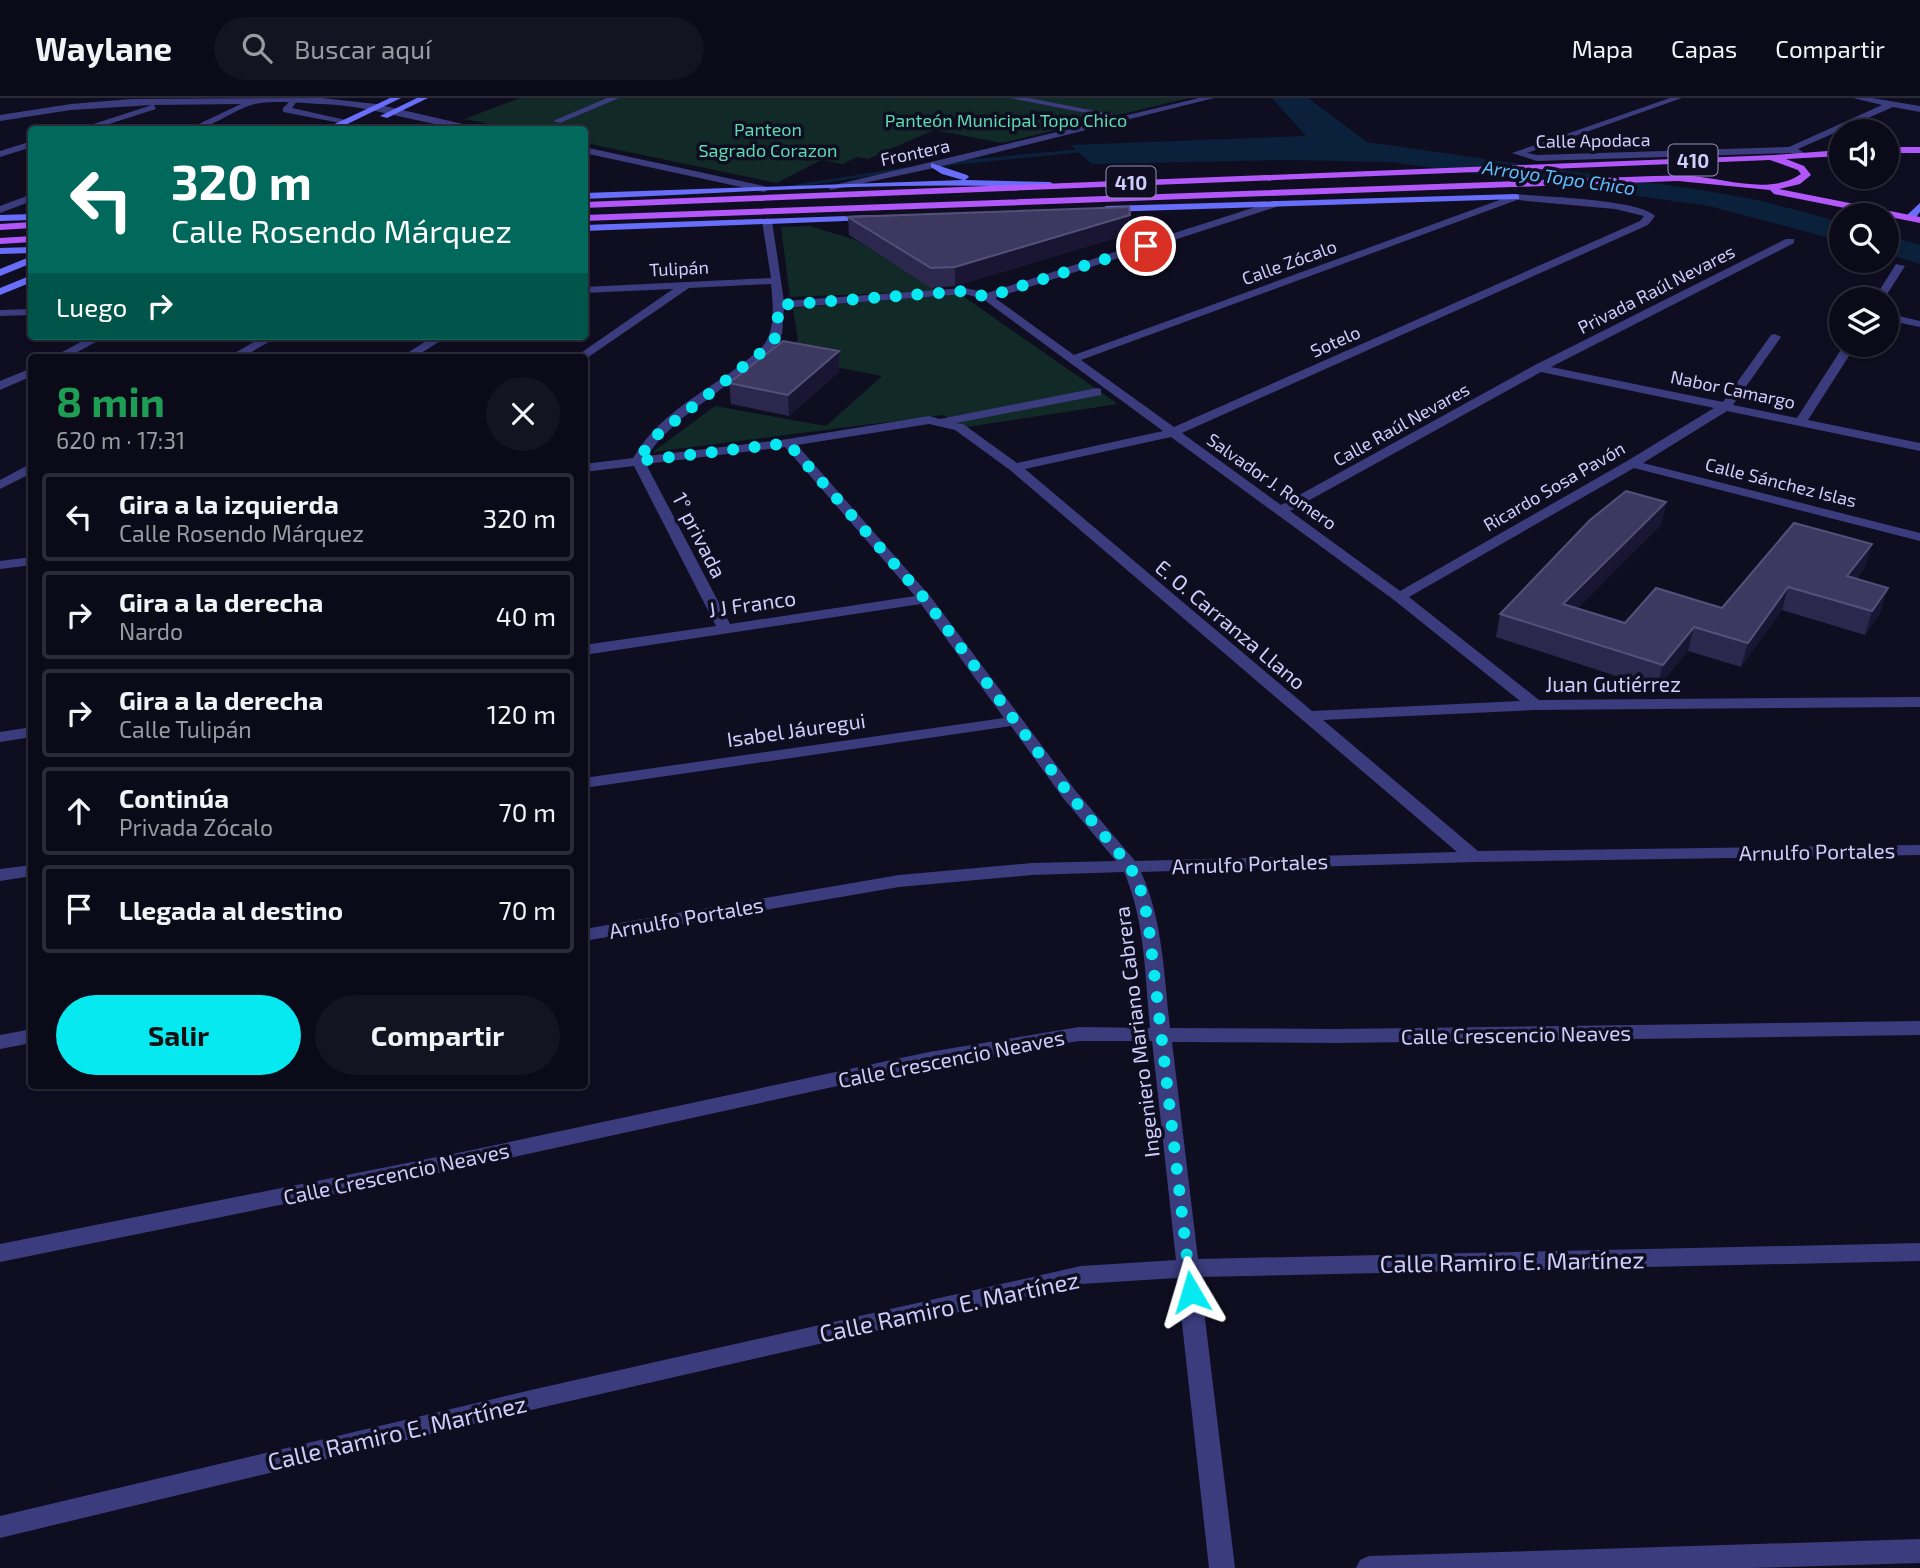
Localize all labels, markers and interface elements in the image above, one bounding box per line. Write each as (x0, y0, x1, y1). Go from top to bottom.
search box (214, 17, 704, 80)
text: Waylane (35, 28, 172, 68)
icon: search (238, 29, 276, 67)
text: Buscar aquí (294, 33, 431, 64)
text: Mapa (1572, 34, 1633, 63)
text: Capas (1671, 34, 1737, 63)
text: Compartir (1775, 34, 1885, 63)
park label: Panteón Municipal Topo Chico (885, 109, 1127, 131)
park label: Panteon Sagrado Corazon (698, 118, 838, 161)
map controls (1829, 119, 1899, 357)
button: sound (1829, 119, 1899, 189)
street label: Calle Apodaca (1535, 128, 1651, 152)
street label: Frontera (878, 134, 952, 170)
road number: 410 (1668, 144, 1718, 176)
text: 320 m (171, 151, 312, 210)
icon: left (56, 154, 147, 245)
water label: Arroyo Topo Chico (1480, 155, 1637, 200)
road number: 410 (1106, 166, 1156, 198)
button: search (1829, 203, 1899, 273)
text: Calle Rosendo Márquez (171, 211, 512, 249)
pin (1116, 216, 1176, 276)
icon: arrive (1127, 227, 1165, 265)
street label: Calle Zócalo (1239, 235, 1339, 289)
street label: Privada Raúl Nevares (1574, 240, 1738, 338)
street label: Tulipán (649, 255, 709, 281)
icon: right (141, 287, 179, 325)
button: layers (1829, 287, 1899, 357)
text: Luego (56, 291, 127, 322)
street label: Sotelo (1307, 320, 1363, 362)
street label: Nabor Camargo (1669, 365, 1797, 413)
text: 8 min (56, 375, 165, 425)
button: close (486, 377, 560, 451)
street label: Calle Raúl Nevares (1329, 378, 1473, 470)
text: 620 m · 17:31 (56, 426, 185, 454)
street label: Salvador J. Romero (1203, 428, 1341, 534)
street label: Ricardo Sosa Pavón (1479, 437, 1629, 535)
street label: Calle Sánchez Islas (1703, 453, 1859, 511)
text: Gira a la izquierda (119, 488, 339, 519)
street label: 1° privada (668, 488, 732, 582)
icon: left (60, 498, 98, 536)
text: 320 m (483, 502, 556, 533)
text: Calle Rosendo Márquez (119, 519, 364, 547)
street label: E. O. Carranza Llano (1151, 554, 1311, 694)
street label: J J Franco (707, 584, 797, 622)
text: Gira a la derecha (119, 586, 323, 617)
icon: right (60, 596, 98, 634)
text: 40 m (496, 600, 556, 631)
text: Nardo (119, 617, 183, 645)
street label: Juan Gutiérrez (1545, 671, 1681, 696)
text: Gira a la derecha (119, 684, 323, 715)
icon: right (60, 694, 98, 732)
text: 120 m (487, 698, 556, 729)
street label: Isabel Jáuregui (725, 707, 867, 751)
text: Calle Tulipán (119, 715, 252, 743)
text: Continúa (119, 782, 229, 813)
icon: ahead (60, 792, 98, 830)
text: 70 m (498, 796, 556, 827)
text: Privada Zócalo (119, 813, 273, 841)
street label: Arnulfo Portales (1739, 837, 1895, 865)
street label: Arnulfo Portales (1171, 848, 1329, 878)
icon: arrive (60, 890, 98, 928)
street label: Arnulfo Portales (607, 891, 765, 943)
text: Llegada al destino (119, 894, 343, 925)
text: 70 m (498, 894, 556, 925)
street label: Ingeniero Mariano Cabrera (1108, 905, 1164, 1159)
button: Salir (56, 995, 301, 1075)
button: Compartir (315, 995, 560, 1075)
street label: Calle Crescencio Neaves (1401, 1019, 1631, 1049)
street label: Calle Crescencio Neaves (836, 1024, 1066, 1092)
street label: Calle Crescencio Neaves (281, 1137, 511, 1209)
street label: Calle Ramiro E. Martínez (1379, 1244, 1645, 1278)
position arrow (1154, 1255, 1228, 1329)
street label: Calle Ramiro E. Martínez (816, 1264, 1082, 1348)
street label: Calle Ramiro E. Martínez (265, 1388, 529, 1476)

